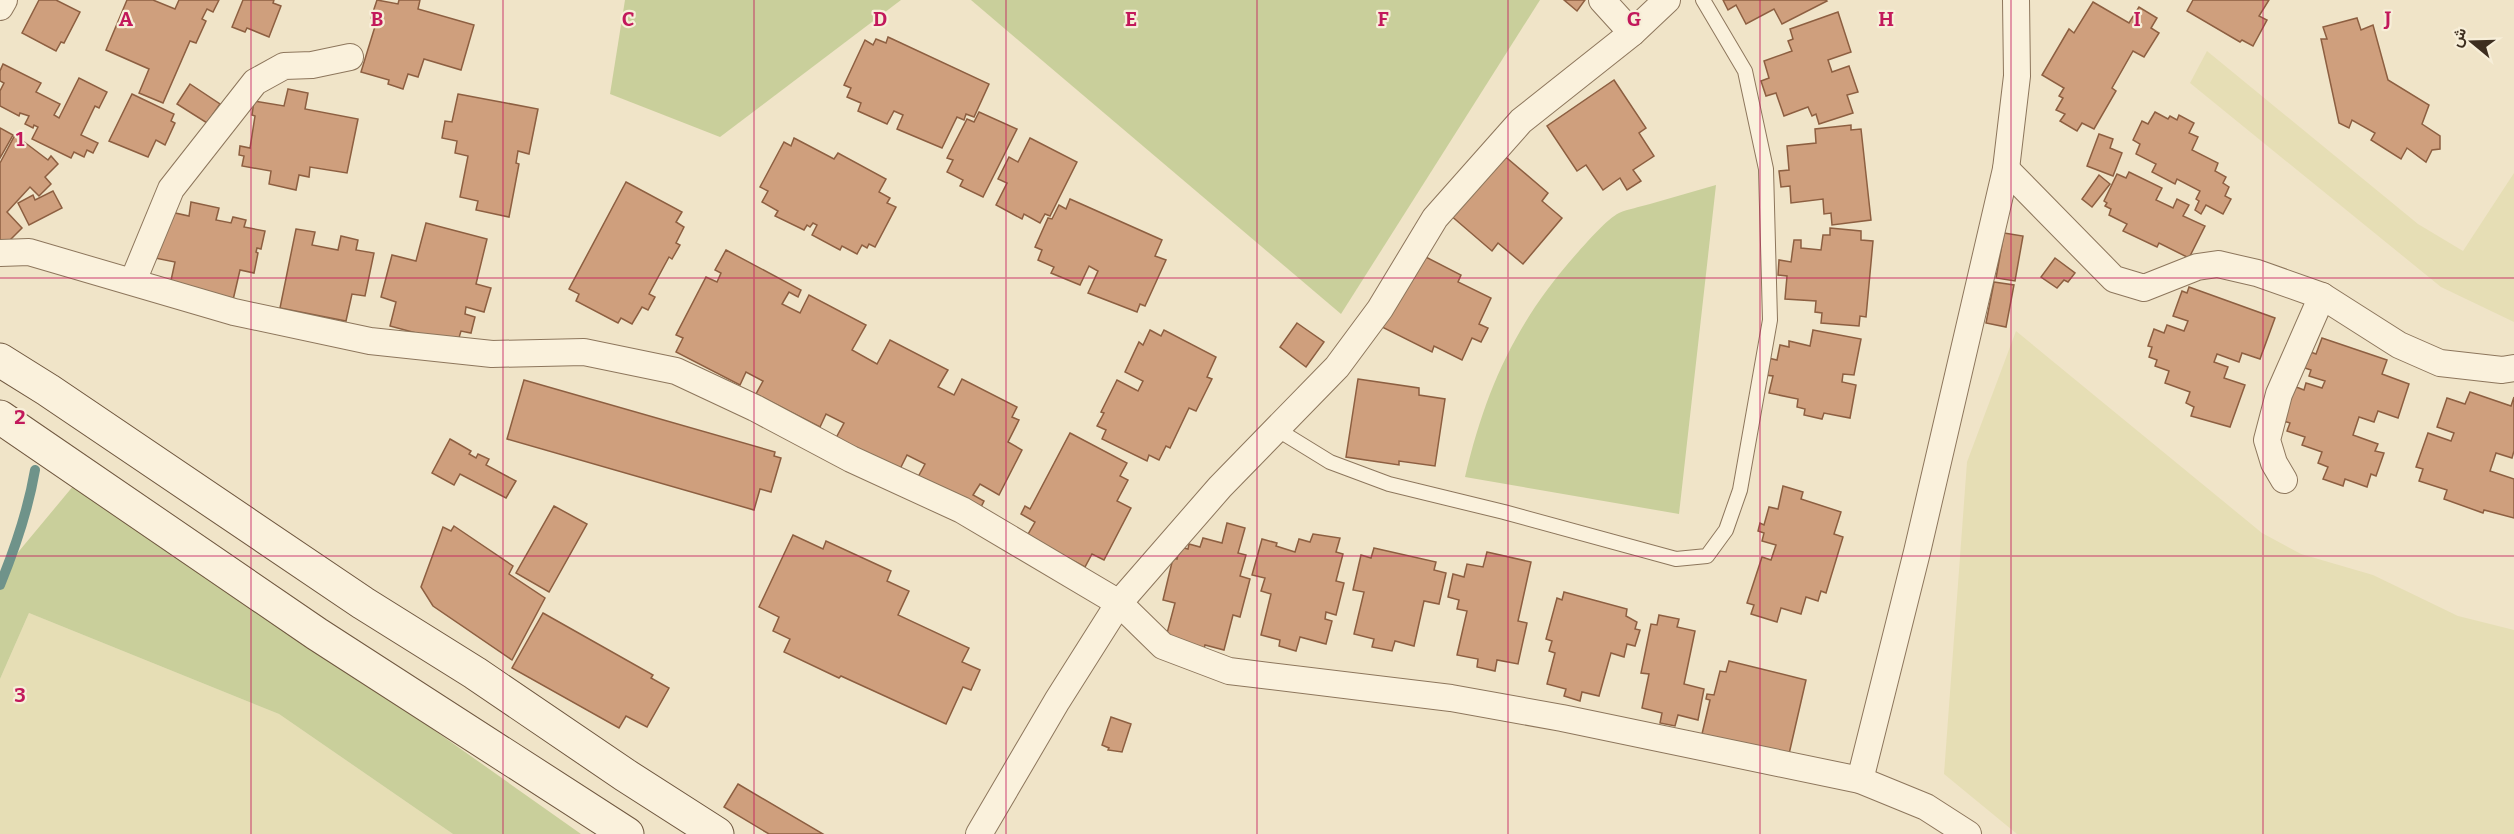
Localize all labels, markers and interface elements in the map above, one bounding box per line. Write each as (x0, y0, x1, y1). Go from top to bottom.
text: A (119, 7, 134, 31)
text: B (371, 7, 384, 31)
text: C (622, 7, 634, 31)
text: D (873, 7, 887, 31)
text: E (1125, 7, 1137, 31)
text: F (1377, 7, 1389, 31)
text: G (1627, 7, 1641, 31)
text: H (1878, 7, 1894, 31)
text: I (2133, 7, 2141, 31)
text: J (2384, 7, 2392, 31)
north arrow (2442, 12, 2502, 72)
text: ش (2446, 25, 2470, 49)
text: 1 (16, 127, 25, 151)
text: 2 (14, 405, 26, 429)
text: 3 (14, 683, 26, 707)

